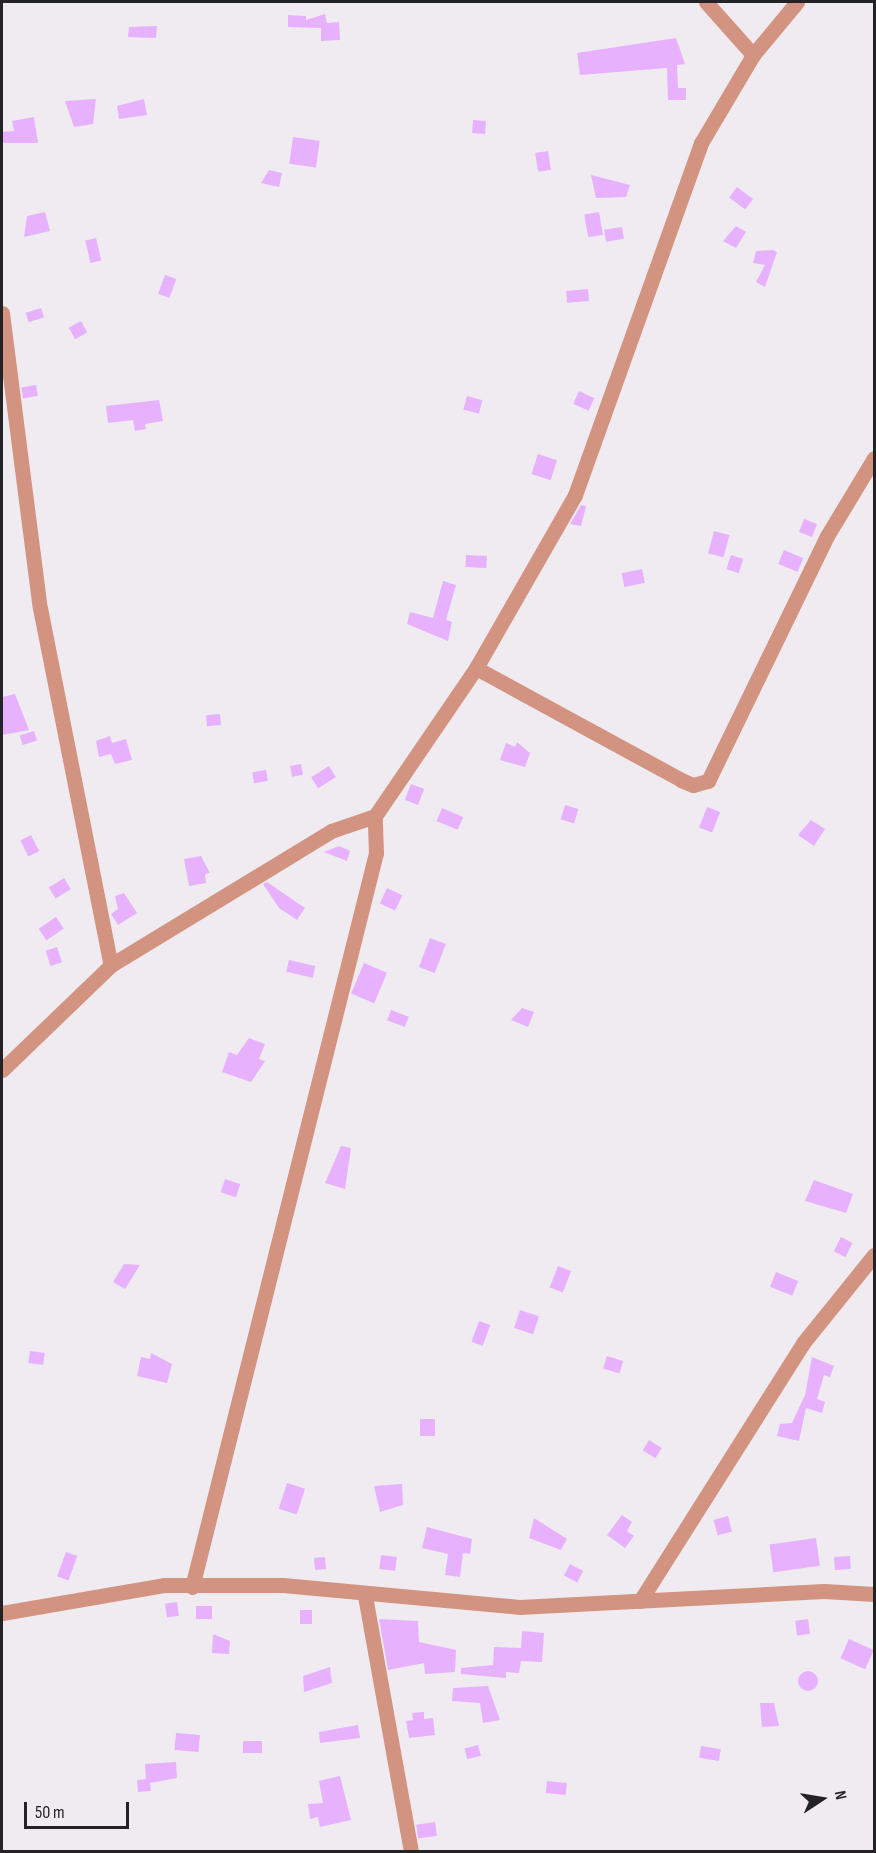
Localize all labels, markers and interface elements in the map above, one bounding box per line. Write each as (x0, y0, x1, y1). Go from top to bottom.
north arrow (792, 1769, 852, 1829)
text: N (830, 1789, 850, 1801)
scale bar (27, 1790, 132, 1828)
text: 50 m (35, 1802, 65, 1823)

